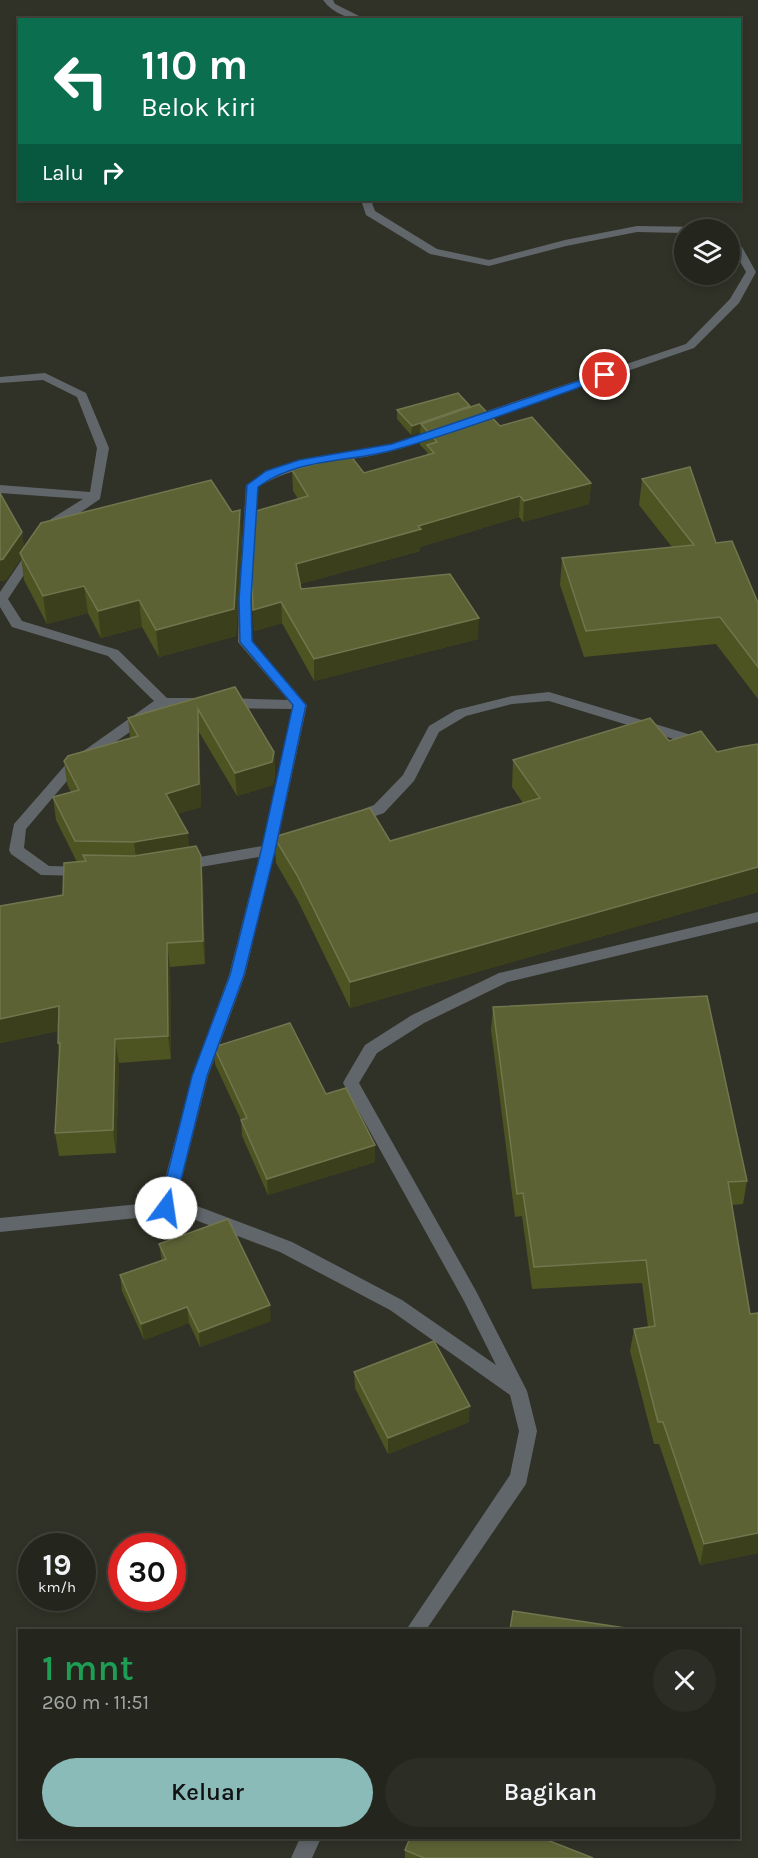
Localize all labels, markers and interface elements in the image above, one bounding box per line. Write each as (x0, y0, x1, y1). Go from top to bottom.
text: 110 m (141, 40, 248, 90)
icon: left (42, 42, 120, 120)
text: Belok kiri (141, 91, 257, 123)
icon: right (96, 156, 129, 189)
text: Lalu (42, 160, 84, 186)
map controls (674, 219, 740, 285)
button: layers (674, 219, 740, 285)
pin (579, 349, 630, 400)
icon: arrive (588, 358, 621, 391)
position arrow (134, 1176, 198, 1240)
speed limit sign: 30 (108, 1533, 186, 1611)
text: 19 (42, 1547, 71, 1583)
text: km/h (38, 1578, 76, 1596)
text: 1 mnt (42, 1647, 134, 1689)
button: close (653, 1649, 716, 1712)
text: 260 m · 11:51 (42, 1691, 149, 1714)
button: Keluar (42, 1758, 373, 1827)
button: Bagikan (385, 1758, 716, 1827)

